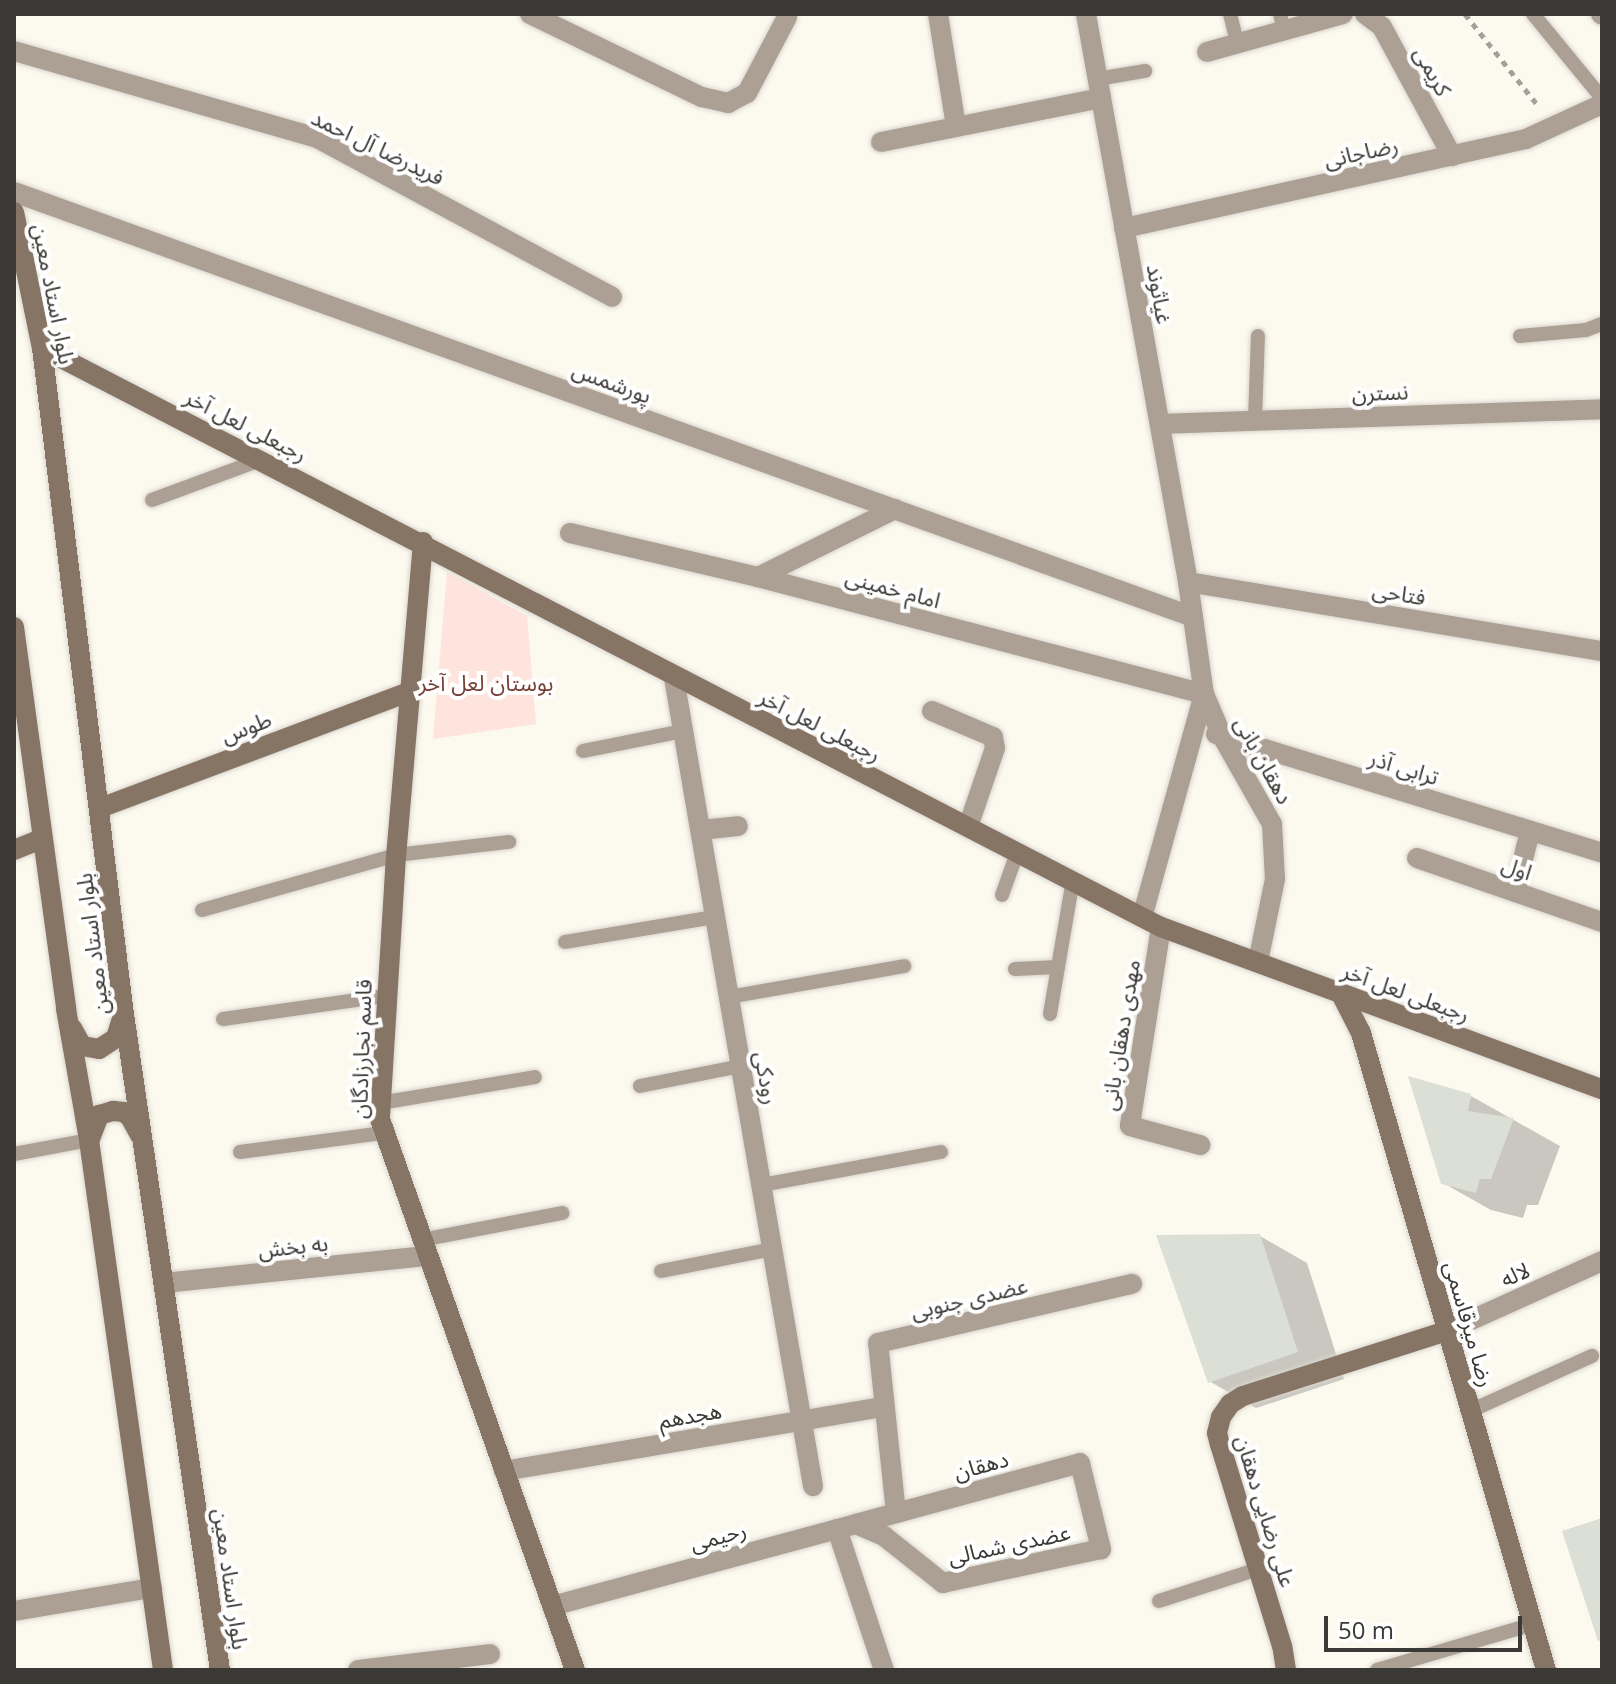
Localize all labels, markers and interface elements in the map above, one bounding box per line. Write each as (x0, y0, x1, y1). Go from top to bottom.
street label: کریمی (1409, 42, 1457, 100)
street label: فریدرضا آل احمد (307, 103, 449, 191)
street label: رضاجانی (1322, 131, 1400, 173)
street label: بلوار استاد معین (27, 222, 81, 366)
street label: غیاثوند (1142, 262, 1178, 326)
street label: پورشمس (569, 356, 655, 408)
street label: نسترن (1351, 378, 1409, 406)
street label: رجبعلی لعل آخر (181, 383, 311, 467)
street label: امام خمینی (843, 563, 943, 613)
street label: فتاحی (1370, 576, 1428, 610)
park label: بوستان لعل آخر (419, 670, 553, 696)
street label: رجبعلی لعل آخر (755, 683, 885, 767)
street label: طوس (217, 705, 275, 749)
street label: دهقان بانی (1229, 712, 1299, 808)
street label: ترابی آذر (1366, 744, 1442, 790)
street label: اول (1498, 851, 1536, 885)
street label: بلوار استاد معین (70, 872, 114, 1016)
street label: رجبعلی لعل آخر (1339, 957, 1473, 1027)
street label: مهدی دهقان بانی (1095, 958, 1145, 1112)
street label: قاسم نجارزادگان (345, 979, 377, 1119)
street label: رودکی (749, 1049, 785, 1107)
street label: به بخش (257, 1229, 329, 1263)
street label: لاله (1496, 1256, 1534, 1292)
street label: رضا میرقاسمی (1439, 1258, 1501, 1390)
street label: عضدی جنوبی (908, 1272, 1030, 1324)
street label: هجدهم (657, 1397, 723, 1433)
street label: علی رضایی دهقان (1230, 1432, 1302, 1590)
street label: دهقان (951, 1445, 1011, 1485)
street label: بلوار استاد معین (208, 1507, 254, 1651)
street label: رحیمی (687, 1516, 749, 1556)
street label: عضدی شمالی (945, 1518, 1073, 1570)
scale bar (1328, 1600, 1526, 1650)
text: 50 m (1338, 1613, 1394, 1646)

